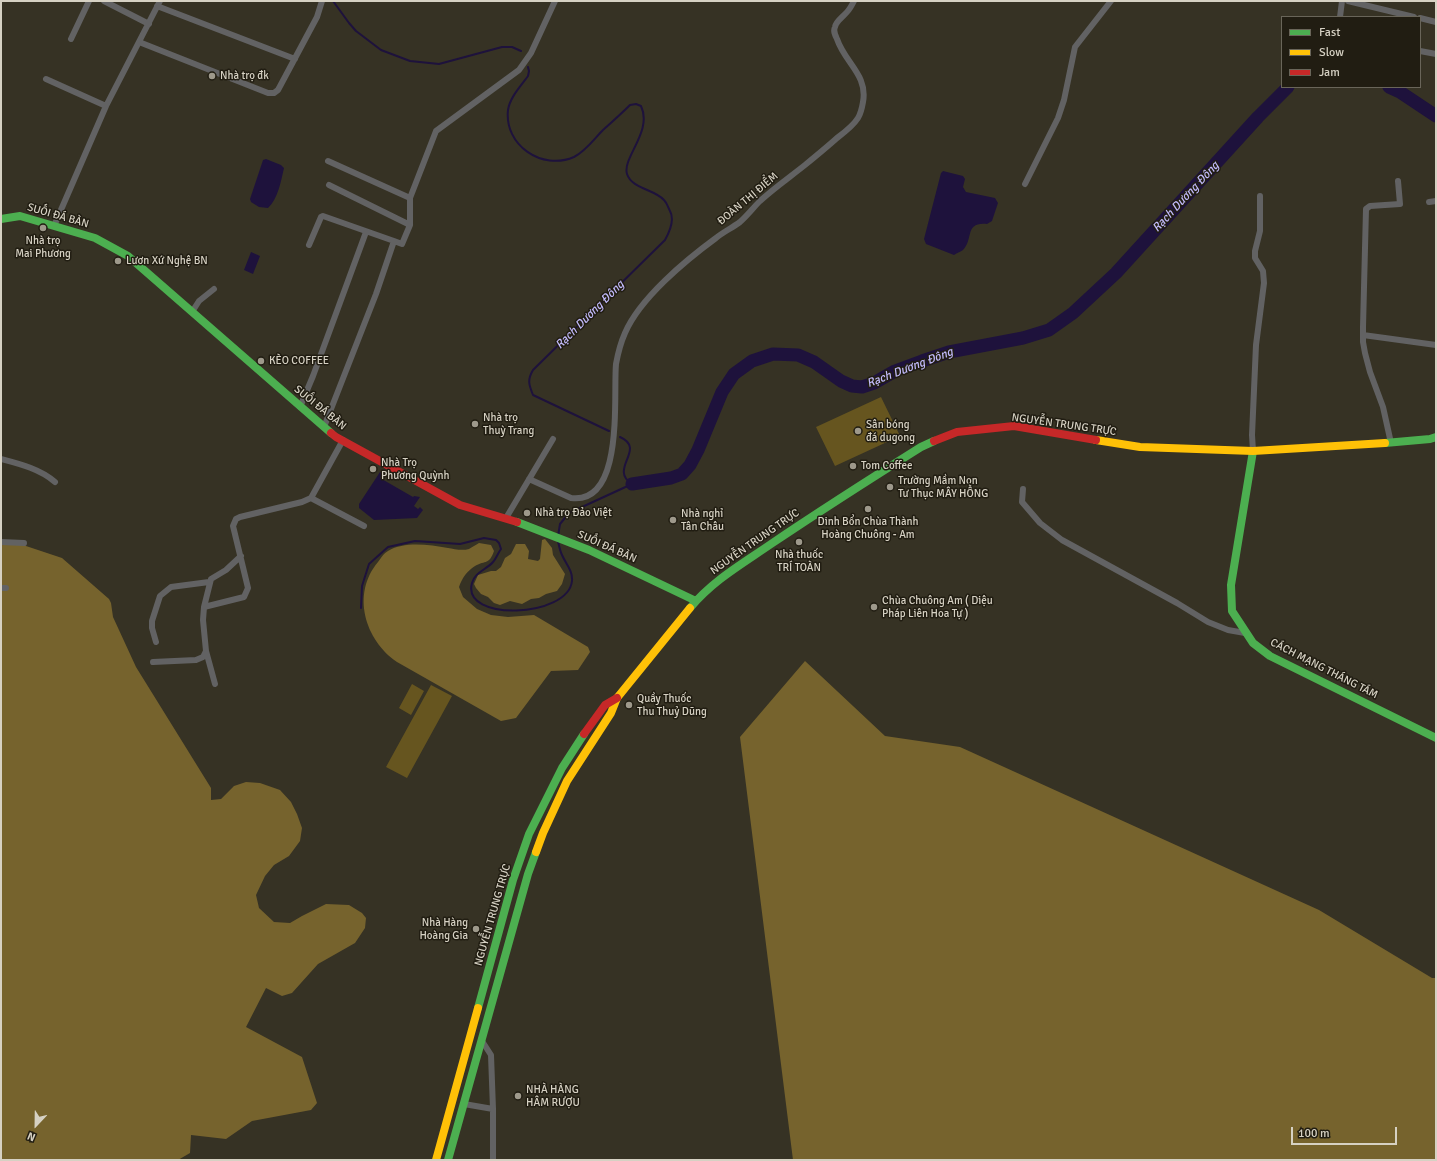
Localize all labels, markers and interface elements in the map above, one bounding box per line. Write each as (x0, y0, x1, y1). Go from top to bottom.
legend (1281, 16, 1421, 88)
text: Fast (1319, 25, 1340, 40)
text: Slow (1319, 45, 1344, 60)
text: Jam (1319, 65, 1340, 80)
place label: Nhà trọ đk (220, 69, 269, 83)
marker: Nhà trọ đk (207, 71, 217, 81)
water label: Rạch Dương Đông (1150, 159, 1222, 235)
street label: ĐOÀN THỊ ĐIỂM (715, 170, 781, 228)
street label: SUỐI ĐÁ BÀN (26, 201, 90, 231)
marker: Nhà trọ Mai Phương (38, 223, 48, 233)
place label: Nhà trọ Mai Phương (15, 234, 71, 260)
place label: Lươn Xứ Nghệ BN (126, 254, 208, 268)
marker: Lươn Xứ Nghệ BN (113, 256, 123, 266)
water label: Rạch Dương Đông (553, 278, 627, 352)
water label: Rạch Dương Đông (865, 345, 955, 391)
place label: KÈO COFFEE (269, 354, 329, 368)
marker: KÈO COFFEE (256, 356, 266, 366)
street label: SUỐI ĐÁ BÀN (291, 383, 349, 433)
place label: Nhà trọ Thuỳ Trang (483, 411, 534, 437)
street label: NGUYỄN TRUNG TRỰC (1011, 411, 1117, 439)
place label: Sân bóng đá dugong (866, 418, 915, 444)
marker: Nhà trọ Thuỳ Trang (470, 419, 480, 429)
marker: Sân bóng đá dugong (853, 426, 863, 436)
place label: Nhà Trọ Phương Quỳnh (381, 456, 450, 482)
place label: Tom Coffee (861, 459, 913, 473)
marker: Tom Coffee (848, 461, 858, 471)
marker: Nhà Trọ Phương Quỳnh (368, 464, 378, 474)
place label: Trường Mầm Non Tư Thục MÂY HỒNG (898, 474, 988, 500)
marker: Trường Mầm Non Tư Thục MÂY HỒNG (885, 482, 895, 492)
marker: Dinh Bổn Chùa Thành Hoàng Chuông - Am (863, 504, 873, 514)
place label: Nhà trọ Đảo Việt (535, 506, 612, 520)
street label: NGUYỄN TRUNG TRỰC (708, 506, 802, 578)
place label: Nhà nghỉ Tân Châu (681, 507, 724, 533)
marker: Nhà trọ Đảo Việt (522, 508, 532, 518)
marker: Nhà nghỉ Tân Châu (668, 515, 678, 525)
place label: Dinh Bổn Chùa Thành Hoàng Chuông - Am (818, 515, 918, 541)
street label: SUỐI ĐÁ BÀN (575, 528, 639, 566)
marker: Nhà thuốc TRÍ TOÀN (794, 537, 804, 547)
place label: Nhà thuốc TRÍ TOÀN (775, 548, 823, 574)
place label: Chùa Chuông Am ( Diệu Pháp Liên Hoa Tự ) (882, 594, 993, 620)
marker: Chùa Chuông Am ( Diệu Pháp Liên Hoa Tự ) (869, 602, 879, 612)
street label: CÁCH MẠNG THÁNG TÁM (1268, 636, 1380, 702)
place label: Quầy Thuốc Thu Thuỷ Dũng (637, 692, 707, 718)
marker: Quầy Thuốc Thu Thuỷ Dũng (624, 700, 634, 710)
street label: NGUYỄN TRUNG TRỰC (472, 862, 514, 968)
place label: Nhà Hàng Hoàng Gia (419, 916, 468, 942)
marker: Nhà Hàng Hoàng Gia (471, 924, 481, 934)
place label: NHÀ HÀNG HÂM RƯỢU (526, 1083, 580, 1109)
marker: NHÀ HÀNG HÂM RƯỢU (513, 1091, 523, 1101)
north arrow (16, 1105, 56, 1145)
scale bar (1293, 1119, 1399, 1145)
text: 100 m (1298, 1126, 1330, 1141)
text: N (25, 1129, 37, 1144)

